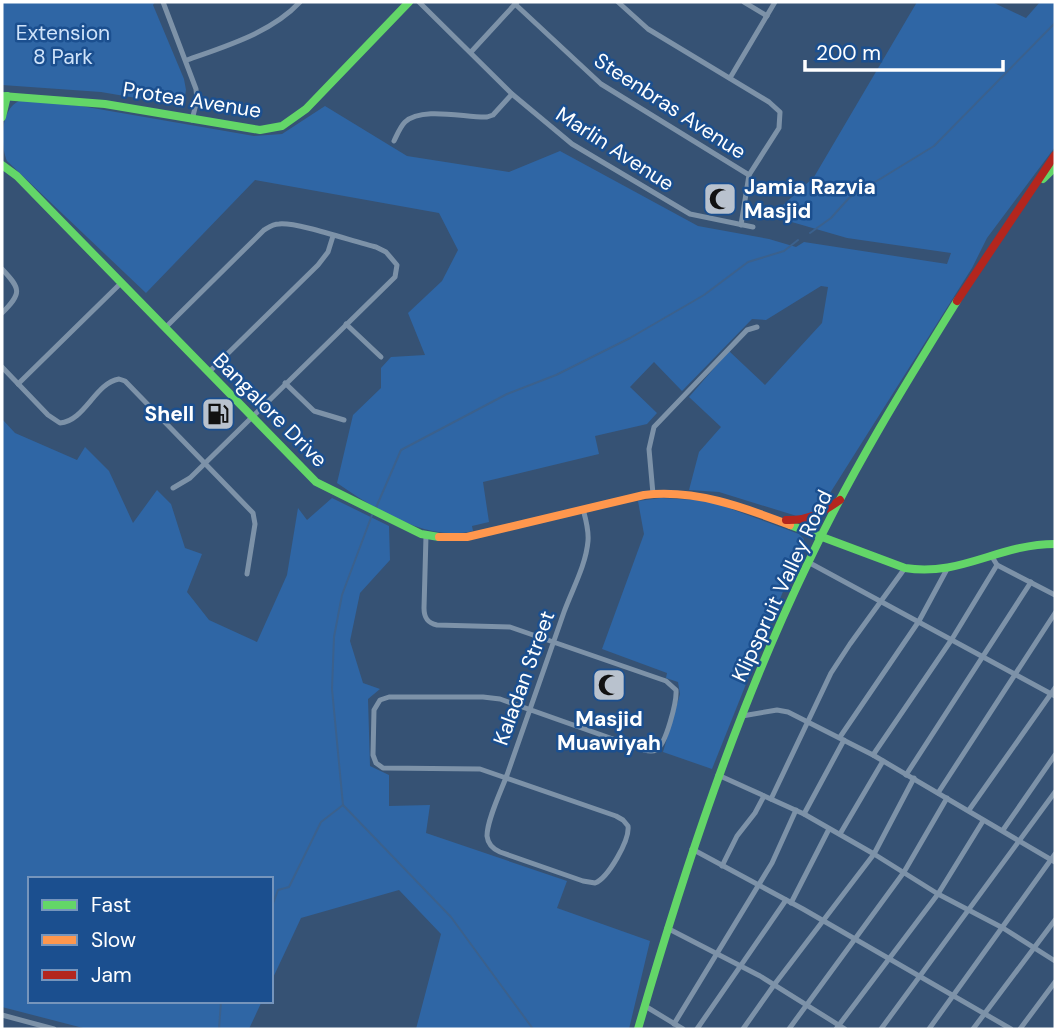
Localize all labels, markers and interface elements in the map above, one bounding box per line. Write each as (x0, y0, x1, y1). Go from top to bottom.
park label: Extension 8 Park (16, 19, 110, 71)
scale bar (805, 28, 1003, 72)
text: 200 m (816, 39, 881, 67)
street label: Steenbras Avenue (589, 46, 751, 166)
street label: Protea Avenue (121, 75, 263, 125)
street label: Marlin Avenue (551, 100, 680, 198)
place label: Jamia Razvia Masjid (744, 173, 876, 225)
mosque icon: Jamia Razvia Masjid (701, 180, 739, 218)
street label: Bangalore Drive (207, 347, 333, 473)
fuel station icon: Shell (199, 395, 237, 433)
place label: Shell (144, 400, 194, 428)
street label: Klipspruit Valley Road (725, 485, 839, 687)
street label: Kaladan Street (487, 607, 561, 749)
mosque icon: Masjid Muawiyah (590, 666, 628, 704)
place label: Masjid Muawiyah (557, 705, 661, 757)
legend (28, 877, 273, 1003)
text: Fast (91, 891, 131, 919)
text: Slow (91, 926, 136, 954)
text: Jam (91, 961, 132, 989)

